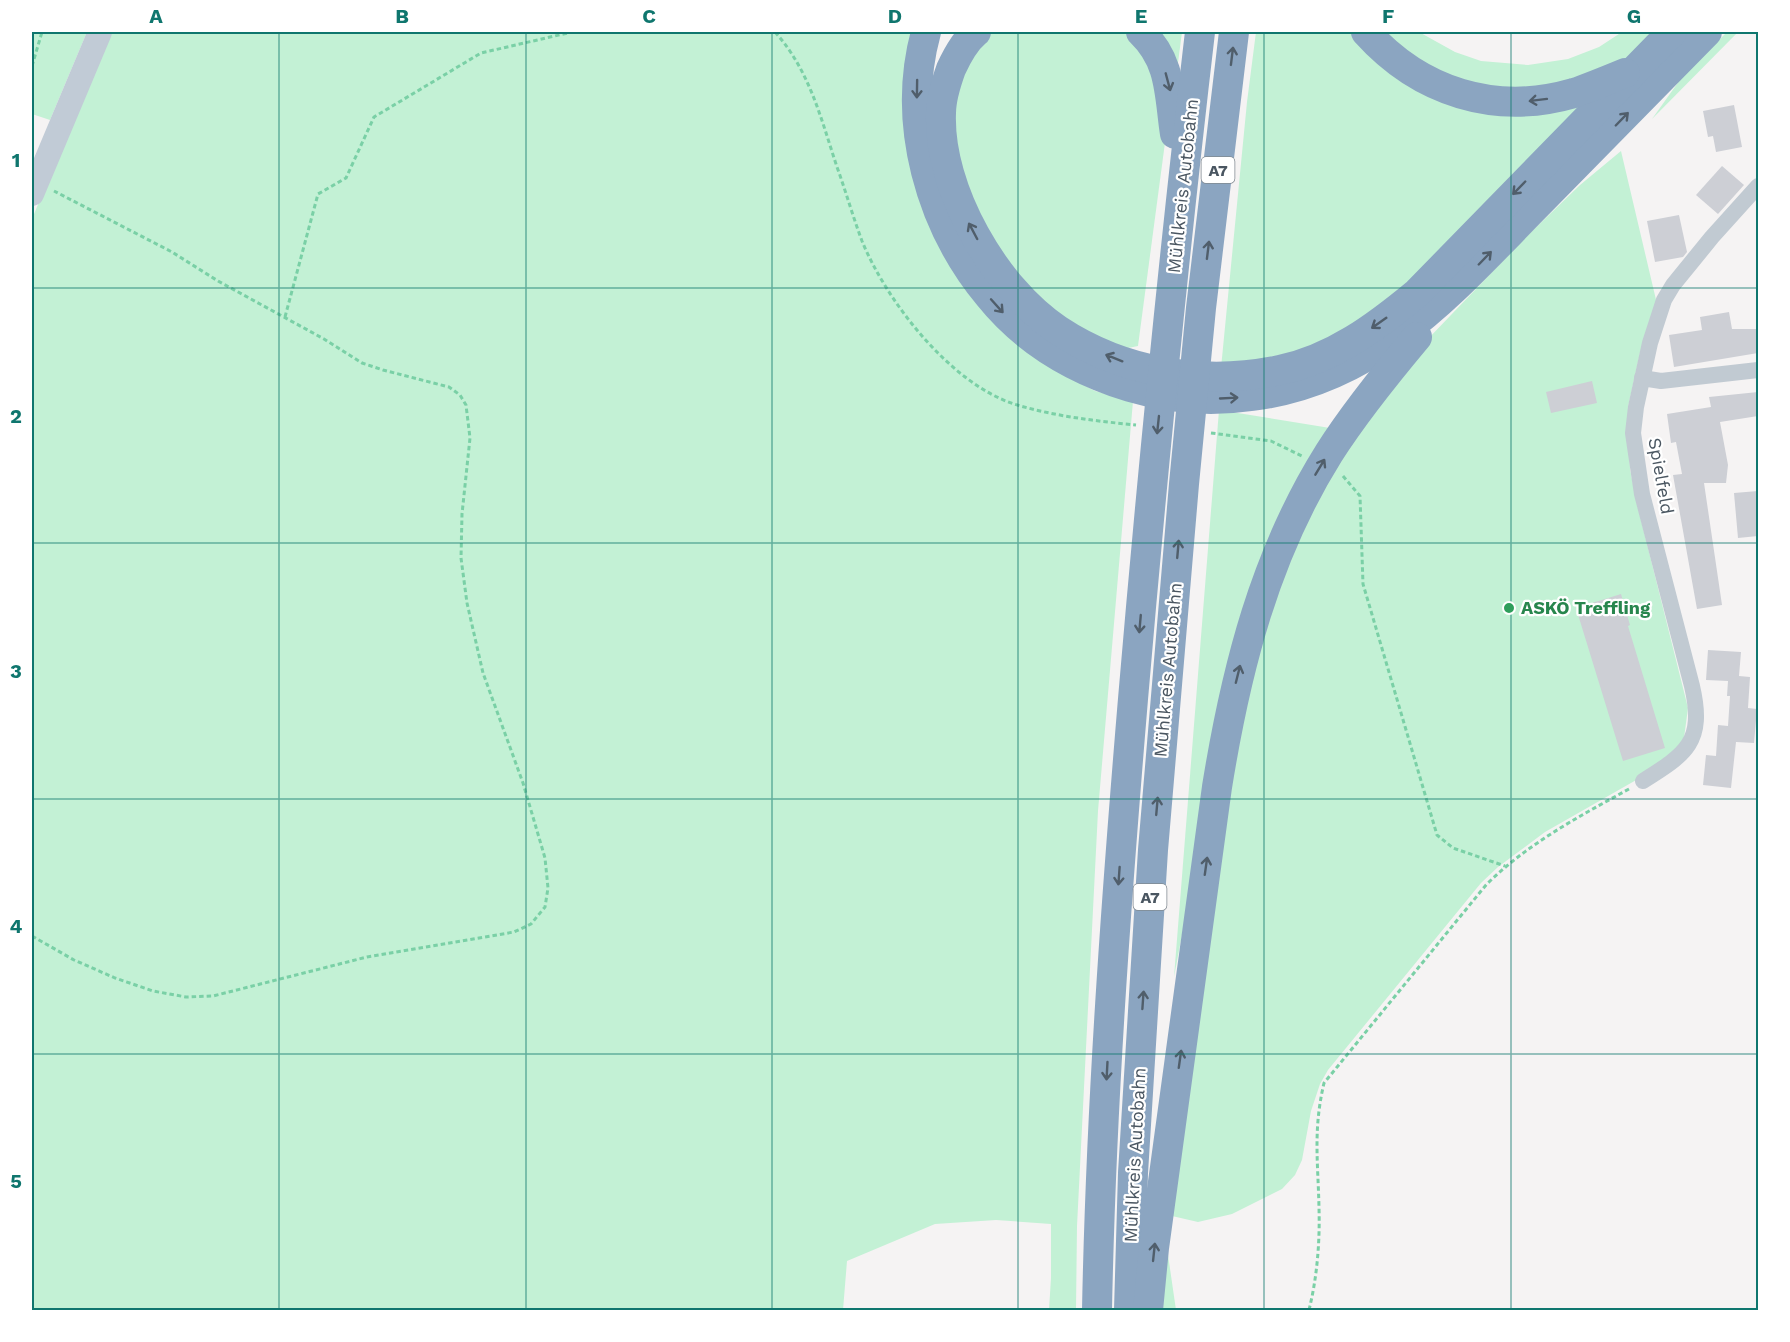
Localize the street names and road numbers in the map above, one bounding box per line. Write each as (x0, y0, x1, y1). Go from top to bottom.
street label: Mühlkreis Autobahn (1163, 98, 1202, 274)
road number: A7 (1202, 157, 1234, 183)
street label: Spielfeld (1644, 436, 1679, 516)
street label: Mühlkreis Autobahn (1149, 582, 1186, 758)
road number: A7 (1134, 884, 1166, 910)
street label: Mühlkreis Autobahn (1119, 1067, 1150, 1243)

